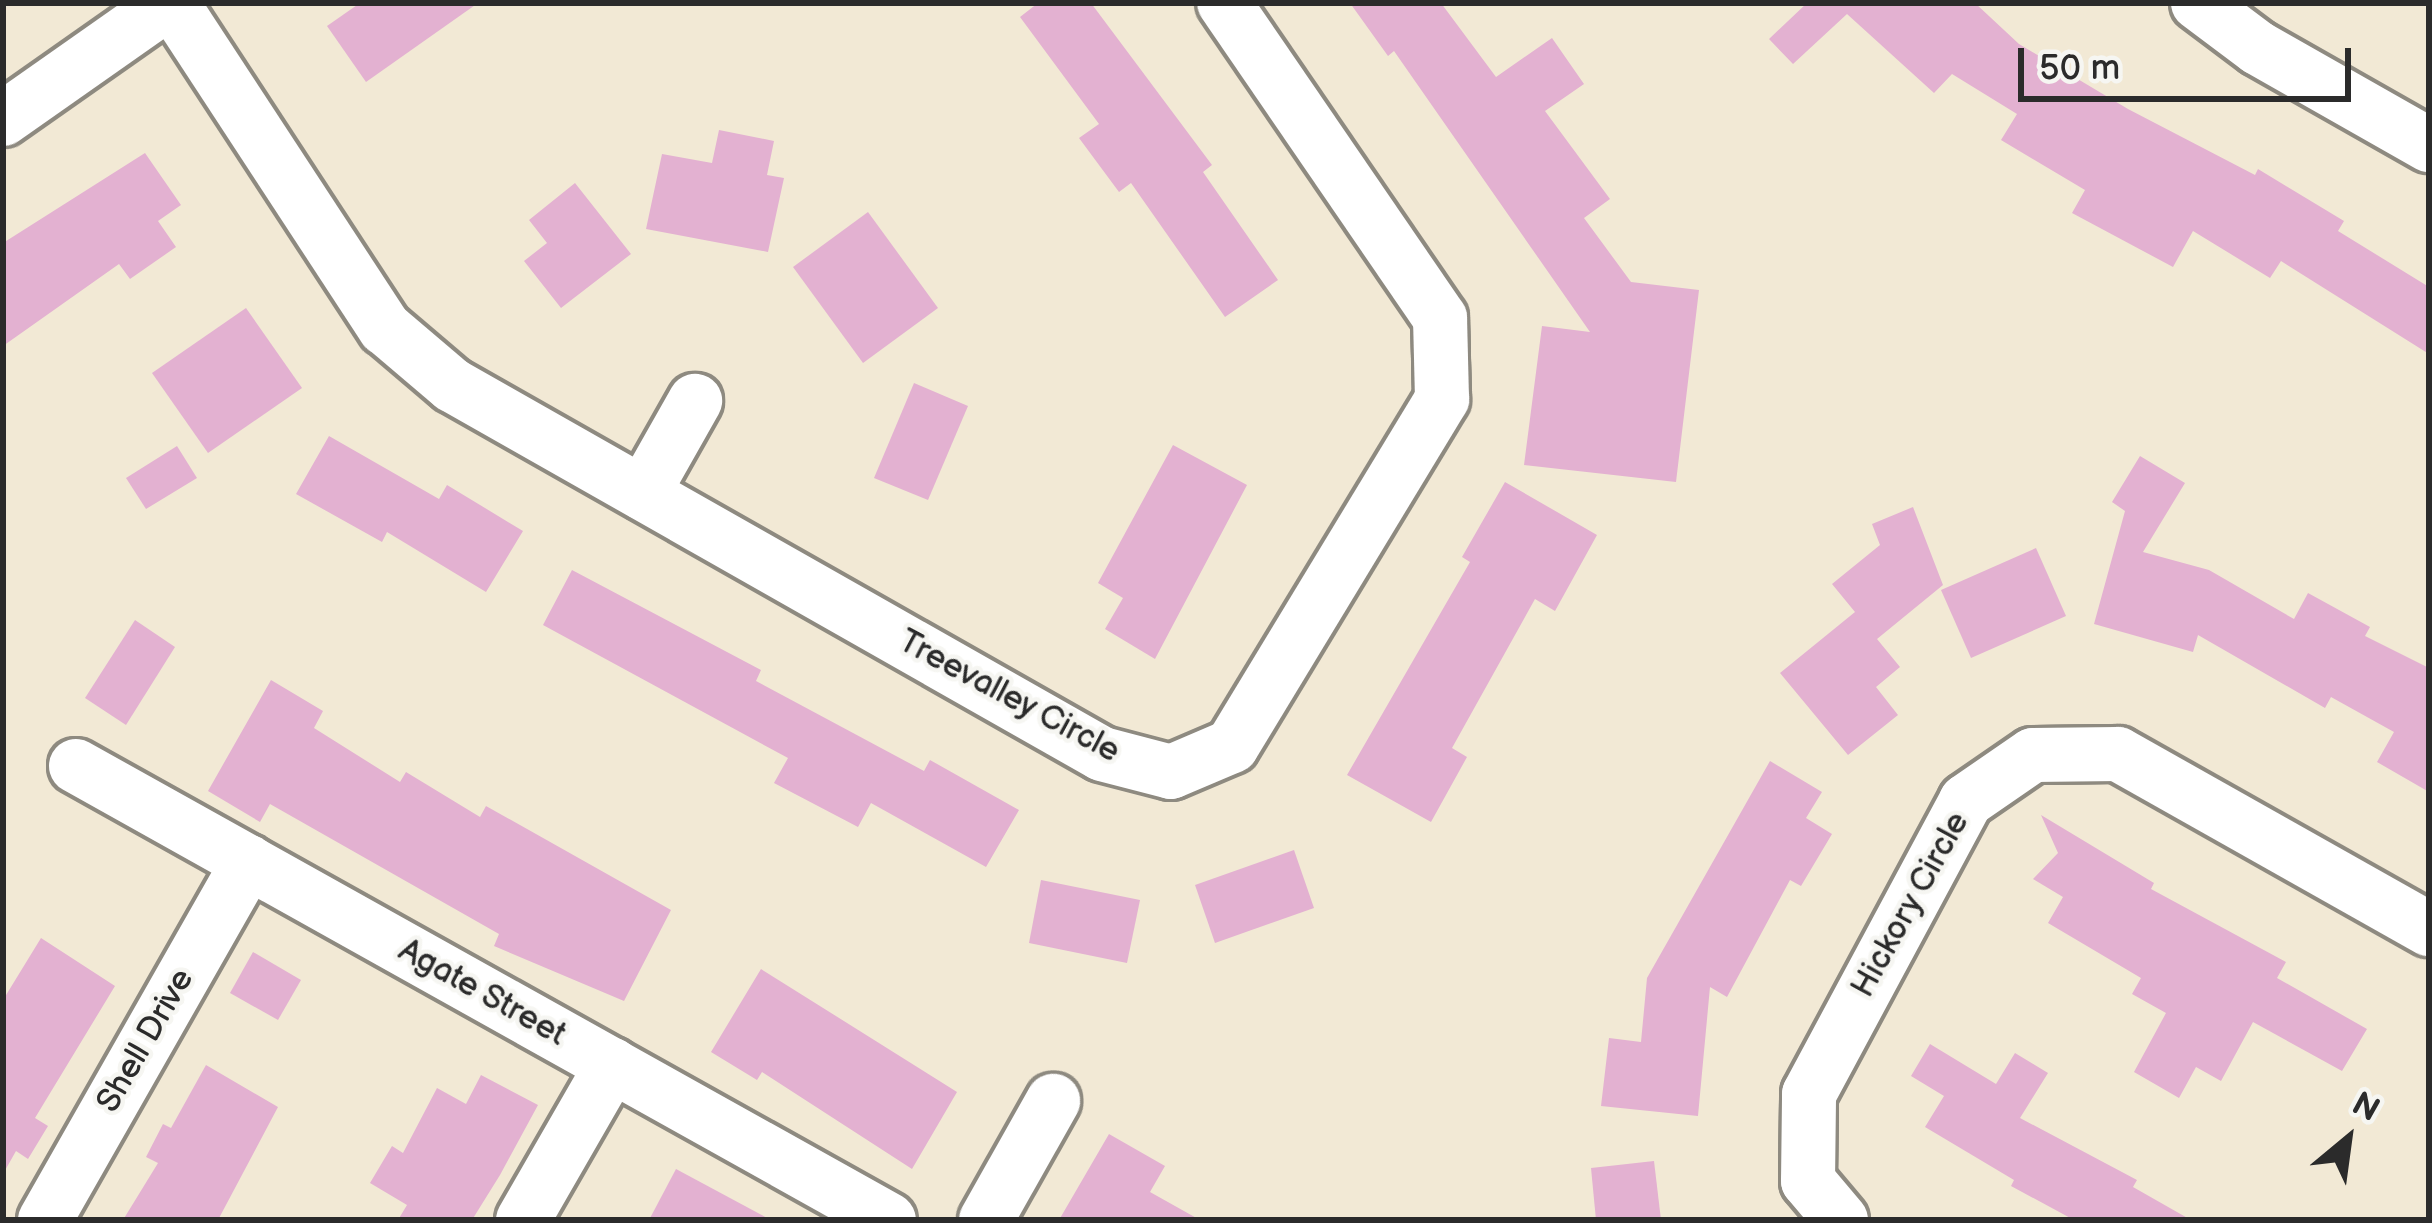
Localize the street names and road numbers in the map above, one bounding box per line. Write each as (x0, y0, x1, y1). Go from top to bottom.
street label: Treevalley Circle (891, 622, 1127, 772)
street label: Hickory Circle (1843, 805, 1979, 1005)
street label: Agate Street (391, 931, 573, 1055)
street label: Shell Drive (89, 962, 203, 1120)

